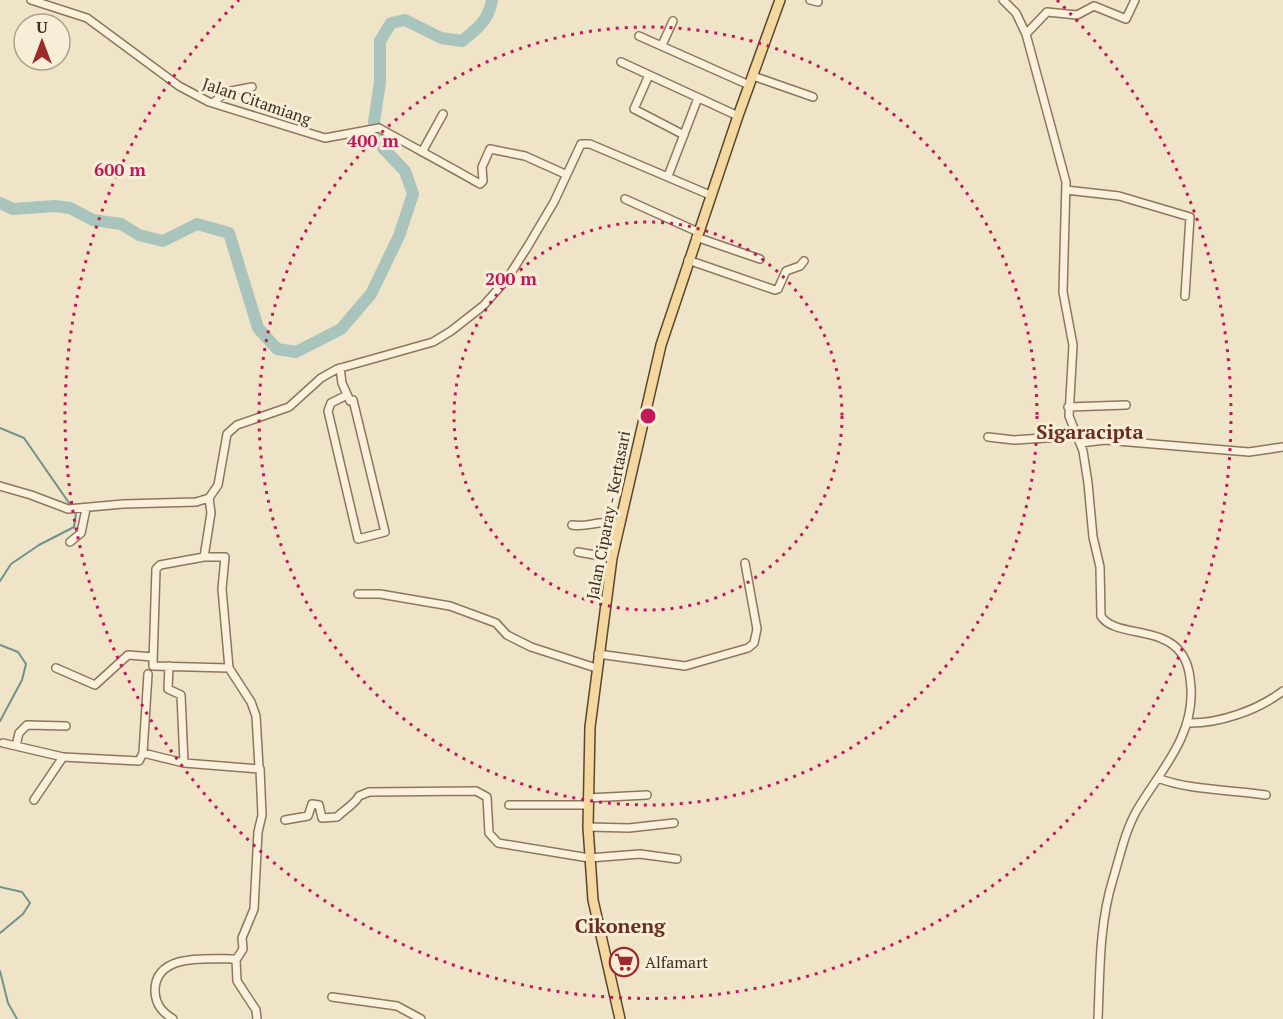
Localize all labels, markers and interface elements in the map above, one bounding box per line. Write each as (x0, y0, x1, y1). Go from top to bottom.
north arrow (12, 12, 72, 72)
text: U (36, 16, 48, 38)
street label: Jalan Citamiang (200, 72, 315, 130)
text: 400 m (347, 128, 399, 152)
text: 600 m (94, 157, 146, 181)
text: 200 m (485, 266, 537, 290)
centre of rings (638, 406, 658, 426)
district label: Sigaracipta (1036, 418, 1144, 445)
street label: Jalan Ciparay - Kertasari (581, 429, 635, 601)
district label: Cikoneng (575, 912, 666, 939)
supermarket icon: Alfamart (608, 946, 640, 978)
place label: Alfamart (645, 951, 708, 973)

